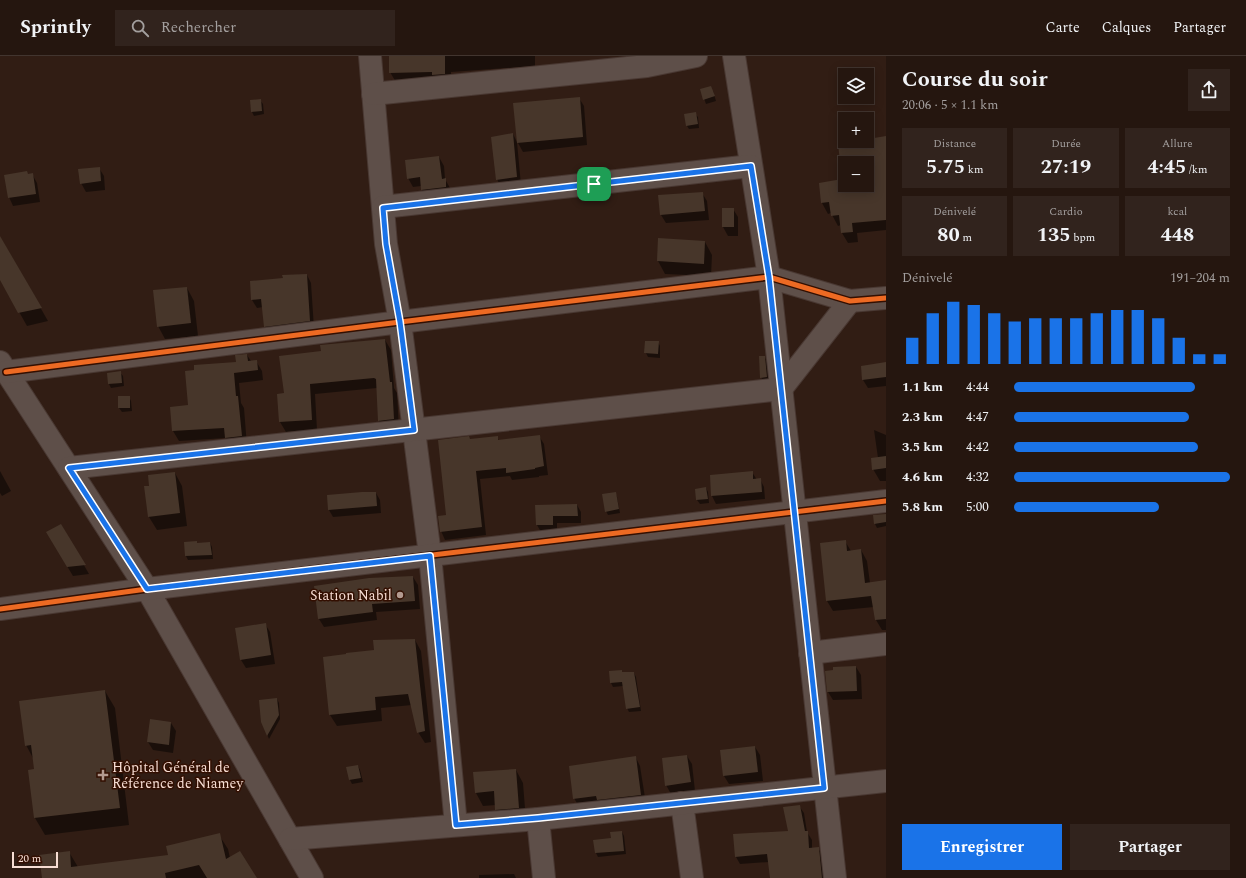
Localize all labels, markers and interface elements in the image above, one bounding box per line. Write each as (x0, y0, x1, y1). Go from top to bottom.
search box (115, 10, 395, 46)
text: Sprintly (20, 13, 91, 42)
text: Rechercher (161, 16, 236, 39)
icon: search (129, 17, 151, 39)
text: Carte (1046, 17, 1080, 38)
text: Calques (1102, 17, 1151, 38)
text: Partager (1173, 17, 1226, 38)
text: Course du soir (902, 63, 1048, 96)
map controls (838, 68, 874, 192)
button: layers (838, 68, 874, 104)
button: share (1188, 69, 1230, 111)
text: 20:06 · 5 × 1.1 km (902, 95, 998, 115)
button: + (838, 112, 874, 148)
text: Distance (933, 135, 976, 152)
text: Durée (1051, 135, 1081, 152)
text: Allure (1162, 135, 1193, 152)
text: 5.75 (926, 152, 965, 182)
text: 27:19 (1041, 152, 1091, 182)
text: 4:45 (1147, 152, 1186, 182)
button: − (838, 156, 874, 192)
text: km (965, 161, 983, 178)
text: /km (1186, 161, 1207, 178)
pin (577, 167, 611, 201)
icon: arrive (583, 173, 605, 195)
text: Dénivelé (933, 203, 976, 220)
text: Cardio (1049, 203, 1083, 220)
text: kcal (1167, 203, 1187, 220)
text: 80 (937, 220, 960, 250)
text: 135 (1037, 220, 1071, 250)
text: 448 (1160, 220, 1194, 250)
text: m (960, 229, 972, 246)
text: bpm (1071, 229, 1095, 246)
text: Dénivelé (902, 268, 953, 288)
text: 191–204 m (1170, 268, 1230, 288)
text: 1.1 km (902, 377, 943, 397)
text: 4:44 (966, 377, 989, 397)
text: 2.3 km (902, 407, 943, 427)
text: 4:47 (966, 407, 989, 427)
text: 3.5 km (902, 437, 943, 457)
text: 4:42 (966, 437, 989, 457)
text: 4.6 km (902, 467, 943, 487)
text: 4:32 (966, 467, 989, 487)
text: 5.8 km (902, 497, 943, 517)
text: 5:00 (966, 497, 989, 517)
place label: Station Nabil (310, 585, 392, 606)
marker: Station Nabil (395, 590, 405, 600)
place label: Hôpital Général de Référence de Niamey (112, 757, 244, 794)
marker: Hôpital Général de Référence de Niamey (97, 769, 109, 781)
button: Enregistrer (902, 824, 1062, 870)
button: Partager (1070, 824, 1230, 870)
scale bar (12, 850, 58, 869)
text: 20 m (18, 850, 41, 867)

